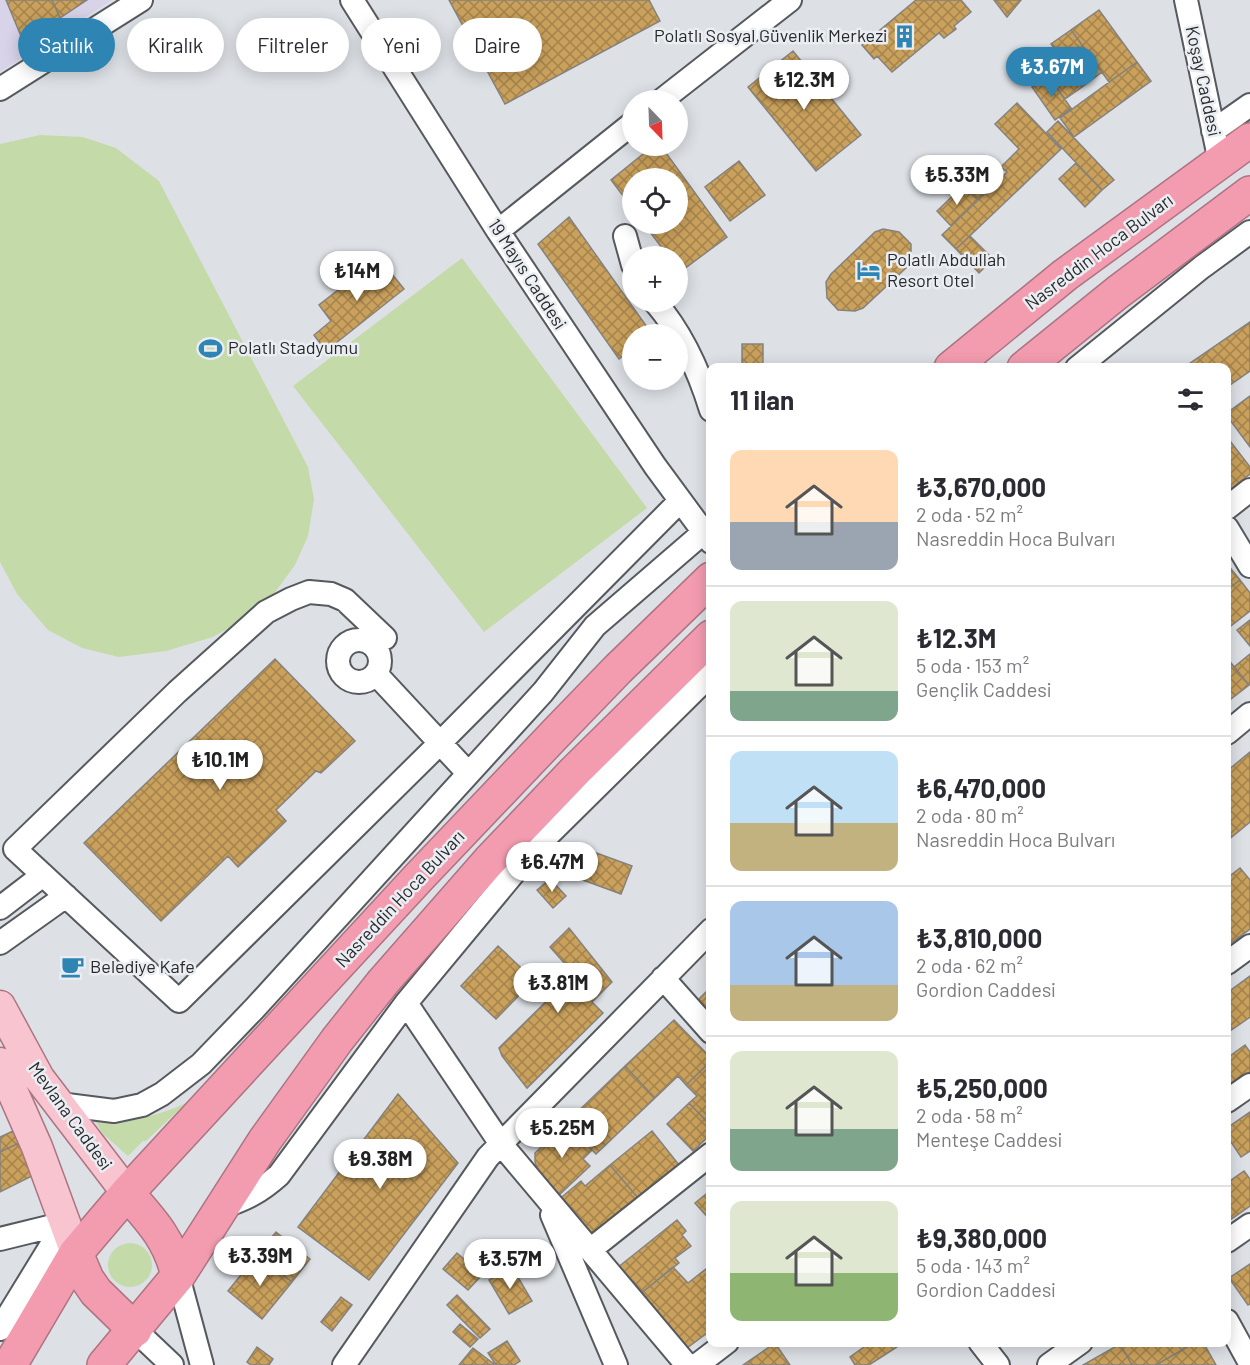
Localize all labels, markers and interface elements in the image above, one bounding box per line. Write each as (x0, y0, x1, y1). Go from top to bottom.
chip: Satılık (18, 18, 115, 72)
chip: Kiralık (127, 18, 224, 72)
chip: Filtreler (236, 18, 349, 72)
chip: Yeni (361, 18, 441, 72)
chip: Daire (453, 18, 542, 72)
building icon: Polatlı Sosyal Güvenlik Merkezi (892, 23, 918, 49)
place label: Polatlı Sosyal Güvenlik Merkezi (654, 24, 887, 46)
street label: Koşay Caddesi (1182, 24, 1226, 138)
pin: ₺3.67M (1003, 47, 1101, 98)
text: ₺3.67M (1020, 54, 1084, 78)
pin: ₺12.3M (755, 60, 853, 111)
text: ₺12.3M (773, 67, 835, 91)
north arrow (622, 90, 688, 156)
map controls (622, 90, 688, 390)
pin: ₺5.33M (908, 155, 1006, 206)
text: ₺5.33M (924, 162, 990, 186)
button: locate (622, 168, 688, 234)
street label: Nasreddin Hoca Bulvarı (1020, 188, 1177, 314)
street label: 19 Mayıs Caddesi (484, 214, 572, 333)
button: + (622, 246, 688, 312)
place label: Polatlı Abdullah Resort Otel (887, 248, 1006, 291)
pin: ₺14M (321, 251, 393, 302)
hotel icon: Polatlı Abdullah Resort Otel (856, 257, 882, 283)
text: ₺14M (334, 258, 380, 282)
button: − (622, 324, 688, 390)
sports icon: Polatlı Stadyumu (197, 335, 223, 361)
place label: Polatlı Stadyumu (228, 336, 358, 358)
icon: filters (1174, 383, 1207, 416)
text: 11 ilan (730, 384, 794, 415)
text: ₺3,670,000 (916, 471, 1046, 502)
icon: home (778, 474, 850, 546)
text: 2 oda · 52 m² (916, 502, 1023, 526)
text: Nasreddin Hoca Bulvarı (916, 526, 1115, 550)
text: ₺12.3M (916, 622, 996, 653)
icon: home (778, 625, 850, 697)
text: 5 oda · 153 m² (916, 653, 1029, 677)
text: Gençlik Caddesi (916, 677, 1051, 701)
pin: ₺10.1M (171, 740, 269, 791)
text: ₺10.1M (191, 747, 249, 771)
text: ₺6,470,000 (916, 772, 1046, 803)
icon: home (778, 775, 850, 847)
text: 2 oda · 80 m² (916, 803, 1024, 827)
street label: Nasreddin Hoca Bulvarı (330, 825, 468, 971)
text: Nasreddin Hoca Bulvarı (916, 827, 1115, 851)
pin: ₺6.47M (503, 842, 601, 893)
text: ₺6.47M (520, 849, 584, 873)
text: ₺3,810,000 (916, 922, 1042, 953)
icon: home (778, 925, 850, 997)
text: 2 oda · 62 m² (916, 953, 1023, 977)
cafe icon: Belediye Kafe (59, 954, 85, 980)
place label: Belediye Kafe (90, 955, 195, 977)
pin: ₺3.81M (509, 963, 607, 1014)
text: ₺3.81M (527, 970, 589, 994)
text: Gordion Caddesi (916, 977, 1056, 1001)
street label: Mevlana Caddesi (24, 1057, 117, 1174)
text: ₺5,250,000 (916, 1072, 1048, 1103)
icon: home (778, 1075, 850, 1147)
text: 2 oda · 58 m² (916, 1103, 1023, 1127)
pin: ₺5.25M (513, 1108, 611, 1159)
text: ₺5.25M (529, 1115, 595, 1139)
text: Menteşe Caddesi (916, 1127, 1062, 1151)
pin: ₺9.38M (331, 1139, 429, 1190)
text: ₺9.38M (348, 1146, 412, 1170)
text: ₺9,380,000 (916, 1222, 1047, 1253)
icon: home (778, 1225, 850, 1297)
pin: ₺3.39M (211, 1236, 309, 1287)
pin: ₺3.57M (461, 1239, 559, 1290)
text: ₺3.39M (228, 1243, 292, 1267)
text: ₺3.57M (478, 1246, 542, 1270)
text: 5 oda · 143 m² (916, 1253, 1030, 1277)
text: Gordion Caddesi (916, 1277, 1056, 1301)

